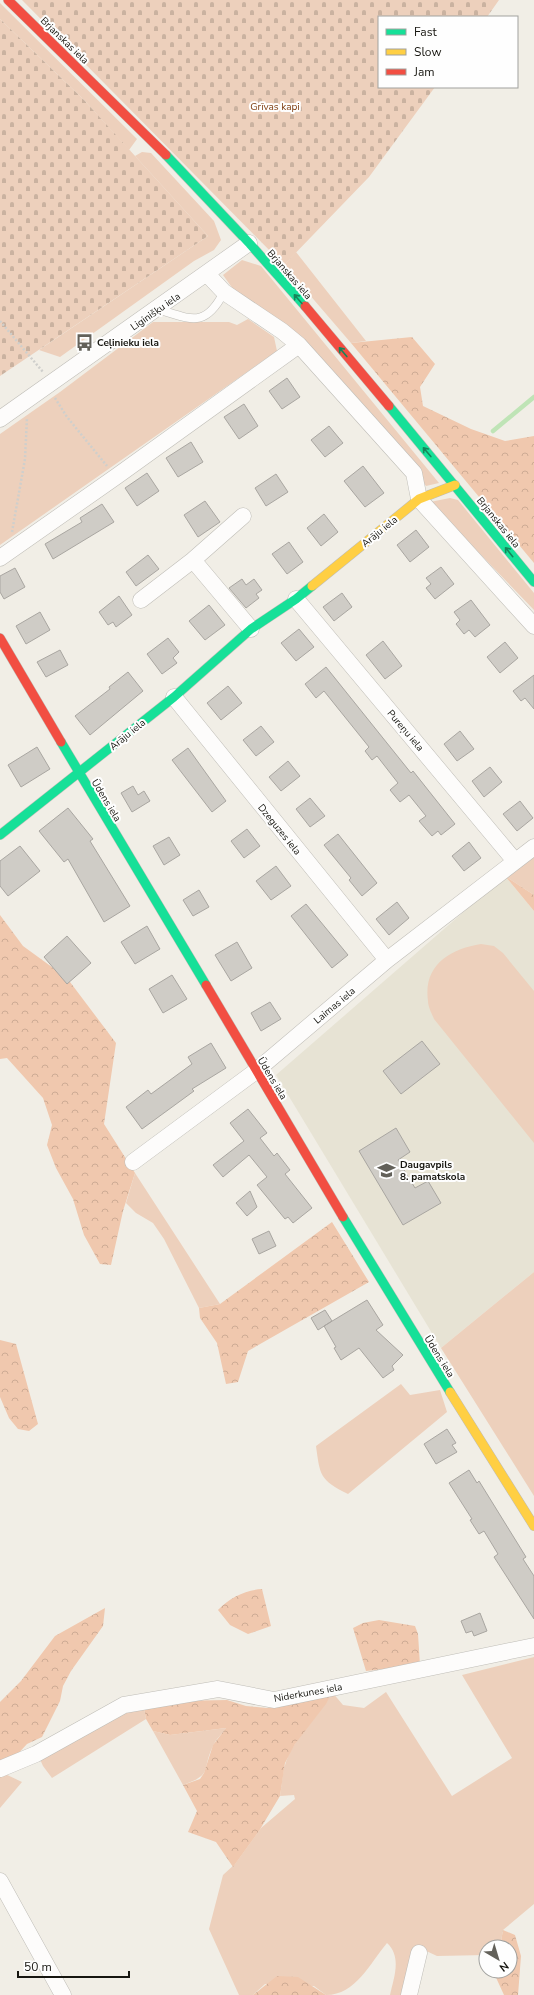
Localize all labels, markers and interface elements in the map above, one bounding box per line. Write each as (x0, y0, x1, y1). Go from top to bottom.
street label: Brjanskas iela (37, 14, 91, 67)
legend (378, 16, 518, 88)
text: Fast (414, 24, 437, 40)
text: Slow (414, 44, 442, 60)
text: Jam (413, 64, 435, 80)
park label: Grīvas kapi (250, 100, 300, 114)
street label: Brjanskas iela (264, 247, 315, 303)
street label: Liginišķu iela (128, 290, 183, 334)
one-way arrow (294, 295, 303, 305)
bus stop icon: Ceļinieku iela (74, 332, 94, 352)
place label: Ceļinieku iela (97, 336, 159, 350)
one-way arrow (339, 347, 348, 357)
one-way arrow (422, 446, 431, 457)
street label: Brjanskas iela (473, 494, 523, 551)
street label: Arāju iela (359, 513, 401, 551)
one-way arrow (505, 547, 514, 558)
street label: Pureņu iela (384, 707, 427, 754)
street label: Arāju iela (107, 716, 149, 754)
street label: Ūdens iela (88, 777, 124, 824)
street label: Dzeguzes iela (254, 801, 304, 858)
street label: Laimas iela (311, 984, 358, 1027)
street label: Ūdens iela (254, 1055, 290, 1102)
place label: Daugavpils 8. pamatskola (400, 1158, 465, 1184)
school or university icon: Daugavpils 8. pamatskola (377, 1160, 397, 1180)
street label: Ūdens iela (421, 1333, 458, 1380)
street label: Niderkunes iela (273, 1680, 344, 1706)
north arrow (478, 1939, 518, 1979)
scale bar (18, 1953, 129, 1979)
text: N (496, 1958, 512, 1975)
text: 50 m (24, 1959, 52, 1975)

